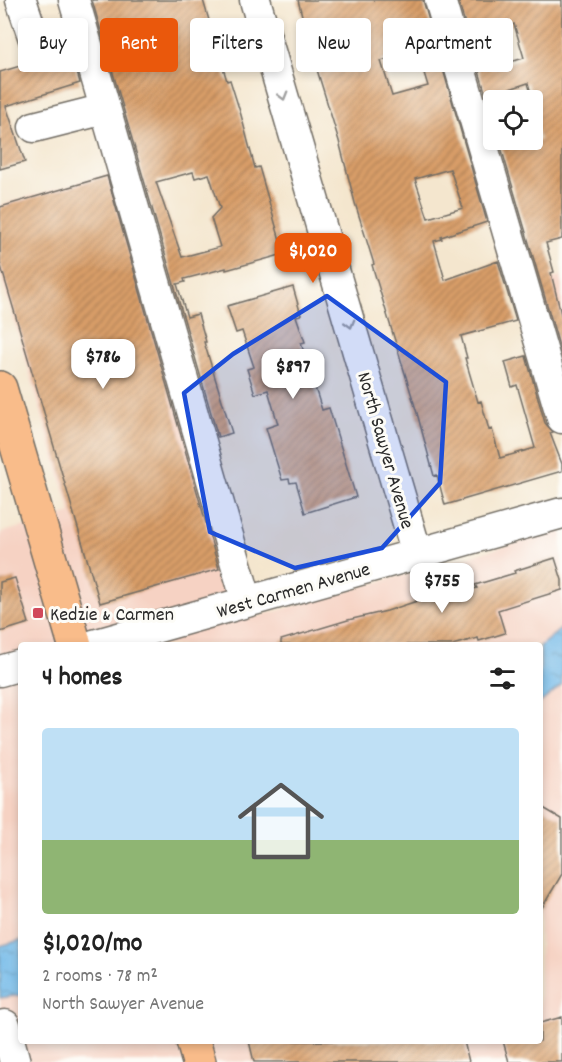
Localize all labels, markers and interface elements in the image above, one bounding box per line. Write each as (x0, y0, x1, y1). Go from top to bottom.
chip: Buy (18, 18, 88, 72)
chip: Rent (100, 18, 178, 72)
chip: Filters (190, 18, 284, 72)
chip: New (296, 18, 371, 72)
chip: Apartment (383, 18, 513, 72)
map controls (483, 90, 543, 150)
button: locate (483, 90, 543, 150)
one-way arrow (276, 91, 288, 101)
pin: $1,020 (264, 233, 362, 284)
text: $1,020 (289, 238, 337, 266)
one-way arrow (343, 318, 355, 329)
pin: $786 (67, 339, 139, 390)
text: $786 (85, 344, 121, 372)
pin: $897 (257, 349, 329, 400)
text: $897 (276, 354, 310, 382)
street label: North Sawyer Avenue (348, 369, 420, 533)
street label: West Carmen Avenue (214, 557, 374, 627)
pin: $755 (406, 563, 478, 614)
text: $755 (424, 568, 460, 596)
place label: Kedzie & Carmen (50, 602, 174, 630)
marker: Kedzie & Carmen (31, 606, 45, 620)
text: 4 homes (42, 660, 122, 697)
icon: filters (486, 662, 519, 695)
icon: home (227, 767, 335, 875)
text: $1,020/mo (42, 926, 142, 963)
text: 2 rooms · 78 m² (42, 963, 158, 991)
text: North Sawyer Avenue (42, 991, 204, 1019)

